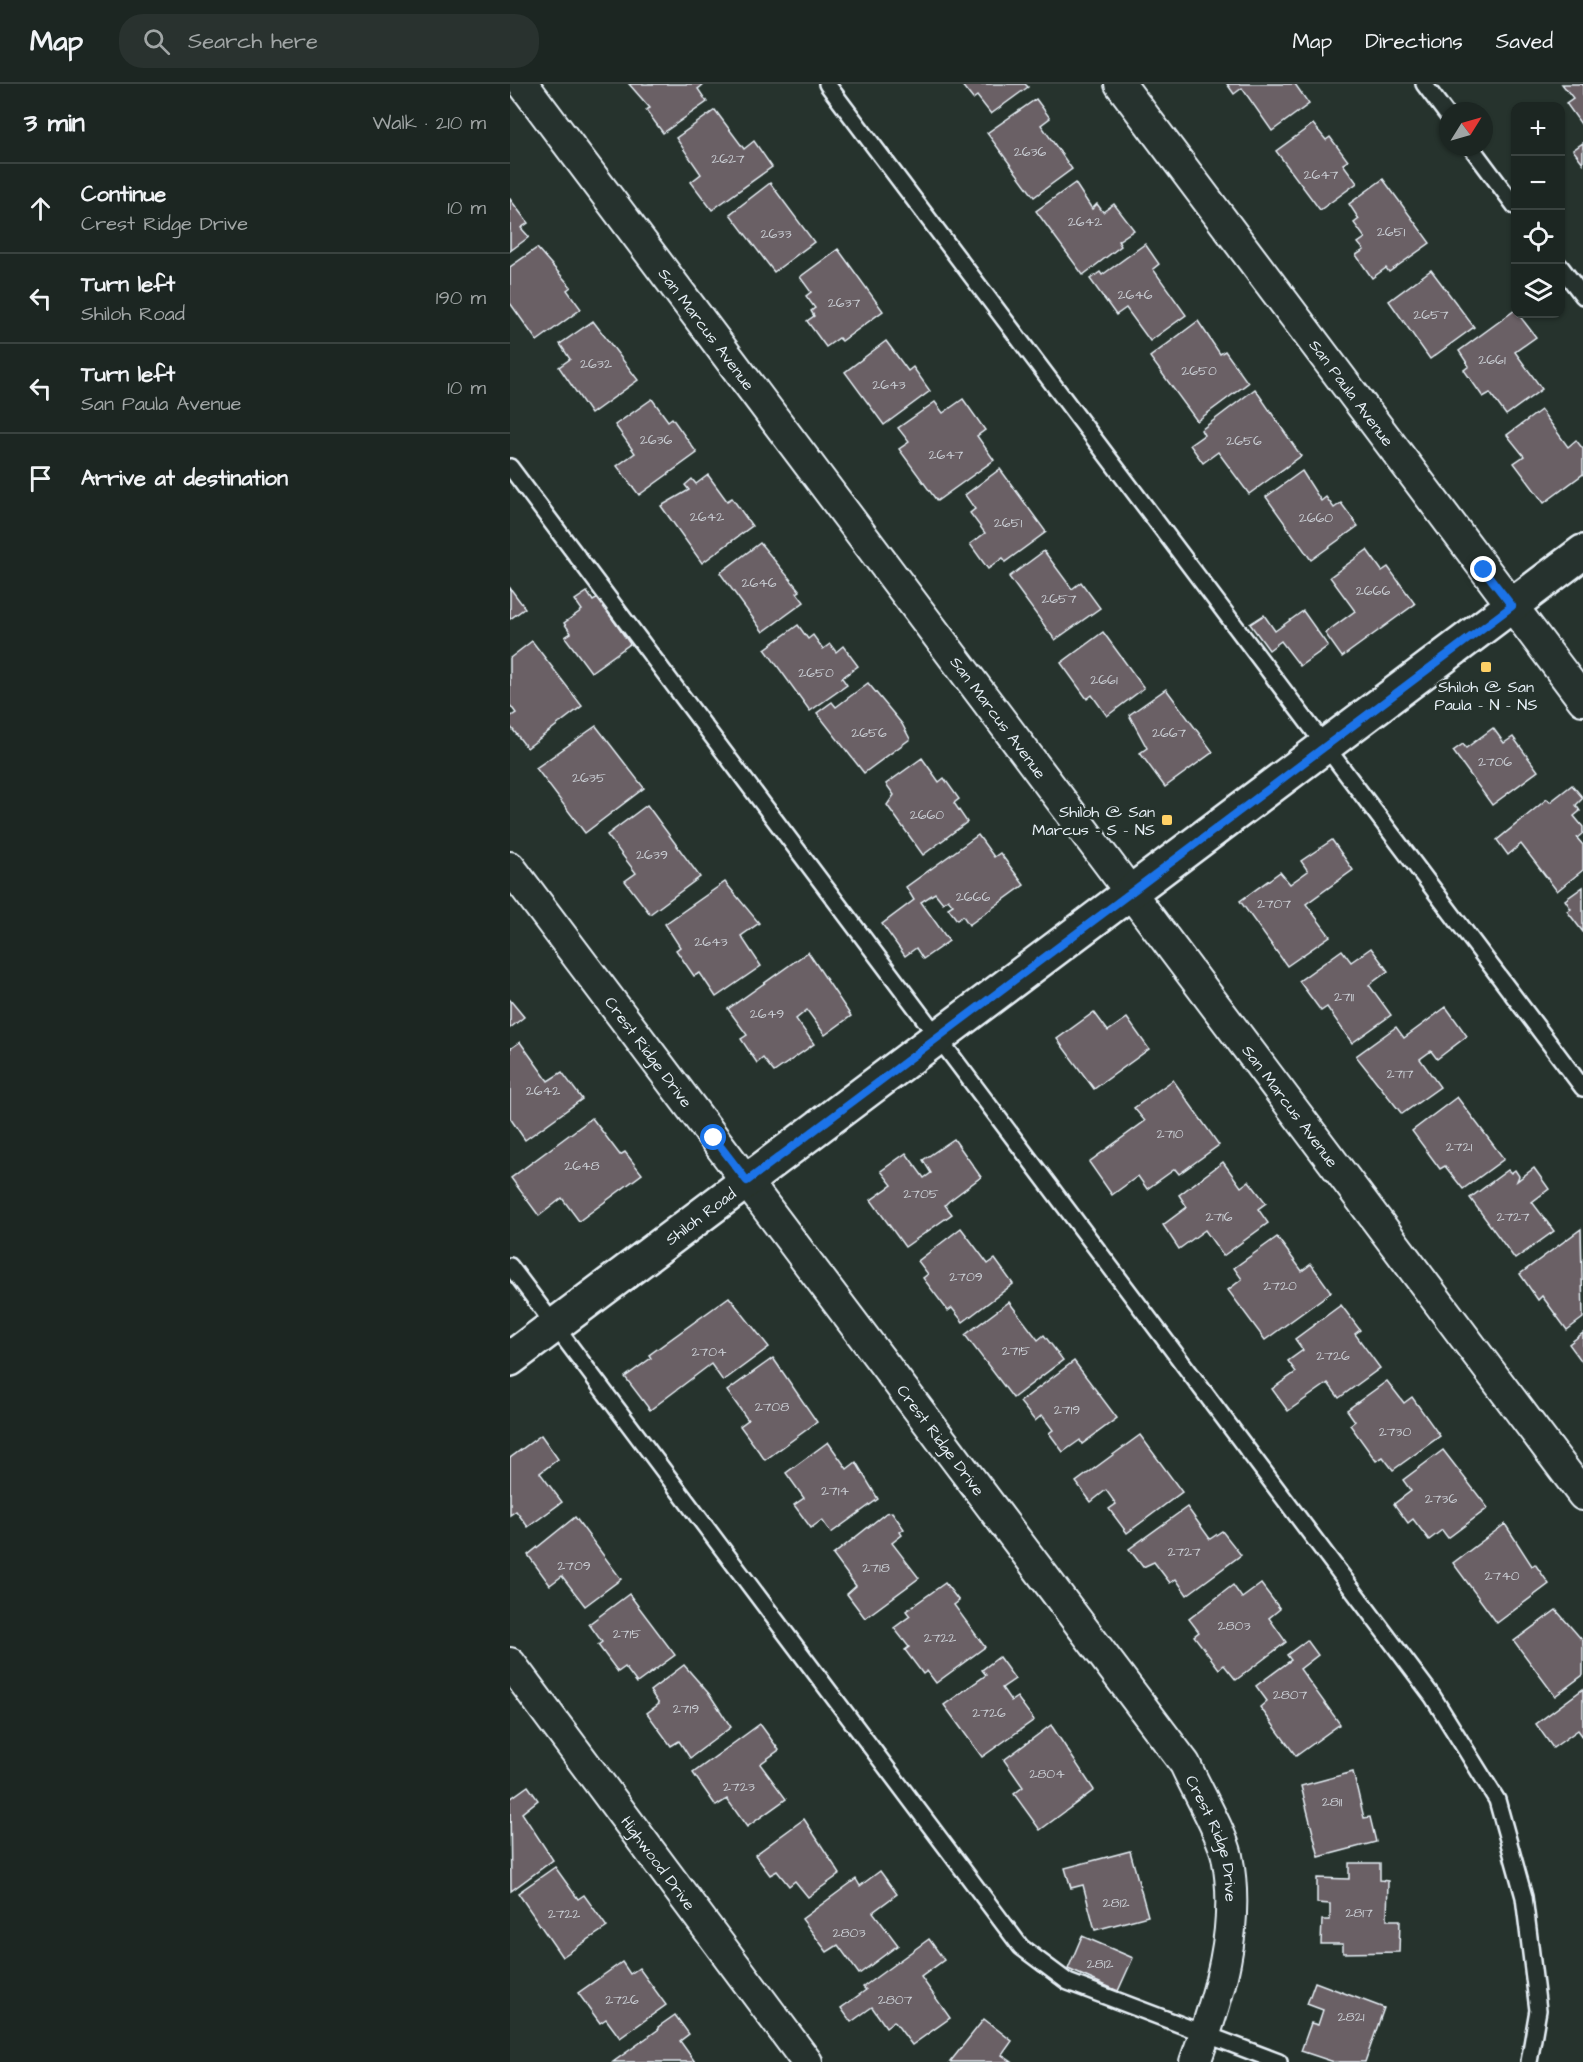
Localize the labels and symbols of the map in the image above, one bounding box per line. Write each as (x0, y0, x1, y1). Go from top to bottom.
north arrow (1439, 102, 1493, 156)
house number: 2636 (1014, 142, 1047, 162)
house number: 2627 (711, 149, 745, 169)
house number: 2647 (1304, 165, 1339, 185)
house number: 2642 (1068, 212, 1102, 232)
house number: 2651 (1377, 222, 1405, 242)
house number: 2633 (760, 224, 792, 244)
street label: San Marcus Avenue (653, 264, 759, 395)
house number: 2646 (1117, 285, 1153, 305)
house number: 2637 (828, 293, 861, 313)
house number: 2657 (1413, 305, 1449, 325)
street label: San Paula Avenue (1304, 335, 1399, 451)
house number: 2661 (1478, 350, 1506, 370)
house number: 2632 (580, 354, 612, 374)
house number: 2650 (1181, 361, 1217, 381)
house number: 2643 (872, 375, 906, 395)
house number: 2636 (640, 430, 673, 450)
house number: 2656 (1226, 431, 1262, 451)
house number: 2647 (929, 445, 964, 465)
house number: 2642 (690, 507, 724, 527)
house number: 2660 (1299, 508, 1333, 528)
house number: 2651 (994, 513, 1022, 533)
route end (1470, 556, 1496, 582)
house number: 2646 (741, 573, 777, 593)
house number: 2666 (1356, 581, 1390, 601)
house number: 2657 (1041, 589, 1077, 609)
street label: San Marcus Avenue (945, 652, 1051, 784)
marker: Shiloh @ San Paula - N - NS (1479, 660, 1493, 674)
house number: 2650 (798, 663, 834, 683)
house number: 2661 (1090, 670, 1118, 690)
place label: Shiloh @ San Paula - N - NS (1434, 676, 1538, 716)
house number: 2656 (851, 723, 887, 743)
house number: 2667 (1152, 723, 1186, 743)
house number: 2706 (1478, 752, 1512, 772)
house number: 2635 (572, 768, 606, 788)
place label: Shiloh @ San Marcus - S - NS (1032, 801, 1155, 841)
house number: 2660 (910, 805, 944, 825)
marker: Shiloh @ San Marcus - S - NS (1160, 813, 1174, 827)
house number: 2639 (636, 845, 668, 865)
house number: 2666 (956, 887, 990, 907)
house number: 2707 (1257, 894, 1291, 914)
house number: 2643 (694, 932, 728, 952)
house number: 2711 (1334, 987, 1354, 1007)
street label: Crest Ridge Drive (599, 992, 697, 1112)
house number: 2649 (750, 1004, 784, 1024)
street label: San Marcus Avenue (1237, 1041, 1343, 1172)
house number: 2717 (1386, 1064, 1414, 1084)
house number: 2642 (526, 1081, 560, 1101)
route start (700, 1124, 726, 1150)
house number: 2710 (1156, 1124, 1184, 1144)
house number: 2721 (1446, 1137, 1472, 1157)
house number: 2648 (564, 1156, 600, 1176)
street label: Shiloh Road (661, 1183, 741, 1251)
house number: 2705 (903, 1184, 939, 1204)
house number: 2716 (1205, 1207, 1233, 1227)
house number: 2727 (1496, 1207, 1530, 1227)
house number: 2709 (949, 1267, 983, 1287)
house number: 2720 (1263, 1276, 1297, 1296)
house number: 2715 (1002, 1341, 1030, 1361)
house number: 2704 (692, 1342, 727, 1362)
house number: 2726 (1316, 1346, 1350, 1366)
street label: Crest Ridge Drive (891, 1381, 989, 1501)
house number: 2708 (755, 1397, 789, 1417)
house number: 2719 (1054, 1400, 1080, 1420)
house number: 2730 (1379, 1422, 1411, 1442)
house number: 2714 (821, 1481, 849, 1501)
house number: 2736 (1425, 1489, 1457, 1509)
house number: 2727 (1167, 1542, 1201, 1562)
house number: 2709 (557, 1556, 591, 1576)
house number: 2718 (862, 1558, 890, 1578)
house number: 2740 (1485, 1566, 1520, 1586)
house number: 2803 (1217, 1616, 1251, 1636)
house number: 2715 (613, 1624, 641, 1644)
house number: 2722 (924, 1628, 956, 1648)
house number: 2807 (1273, 1685, 1308, 1705)
house number: 2719 (673, 1699, 699, 1719)
house number: 2726 (972, 1703, 1006, 1723)
house number: 2804 (1029, 1764, 1065, 1784)
street label: Crest Ridge Drive (1180, 1772, 1241, 1902)
house number: 2723 (723, 1777, 755, 1797)
house number: 2811 (1322, 1792, 1343, 1812)
street label: Highwood Drive (615, 1812, 700, 1915)
house number: 2812 (1103, 1893, 1129, 1913)
house number: 2817 (1345, 1903, 1373, 1923)
house number: 2722 (548, 1904, 580, 1924)
house number: 2803 (832, 1923, 866, 1943)
house number: 2812 (1087, 1954, 1113, 1974)
house number: 2726 (605, 1990, 639, 2010)
house number: 2807 (878, 1990, 913, 2010)
house number: 2821 (1338, 2007, 1365, 2027)

